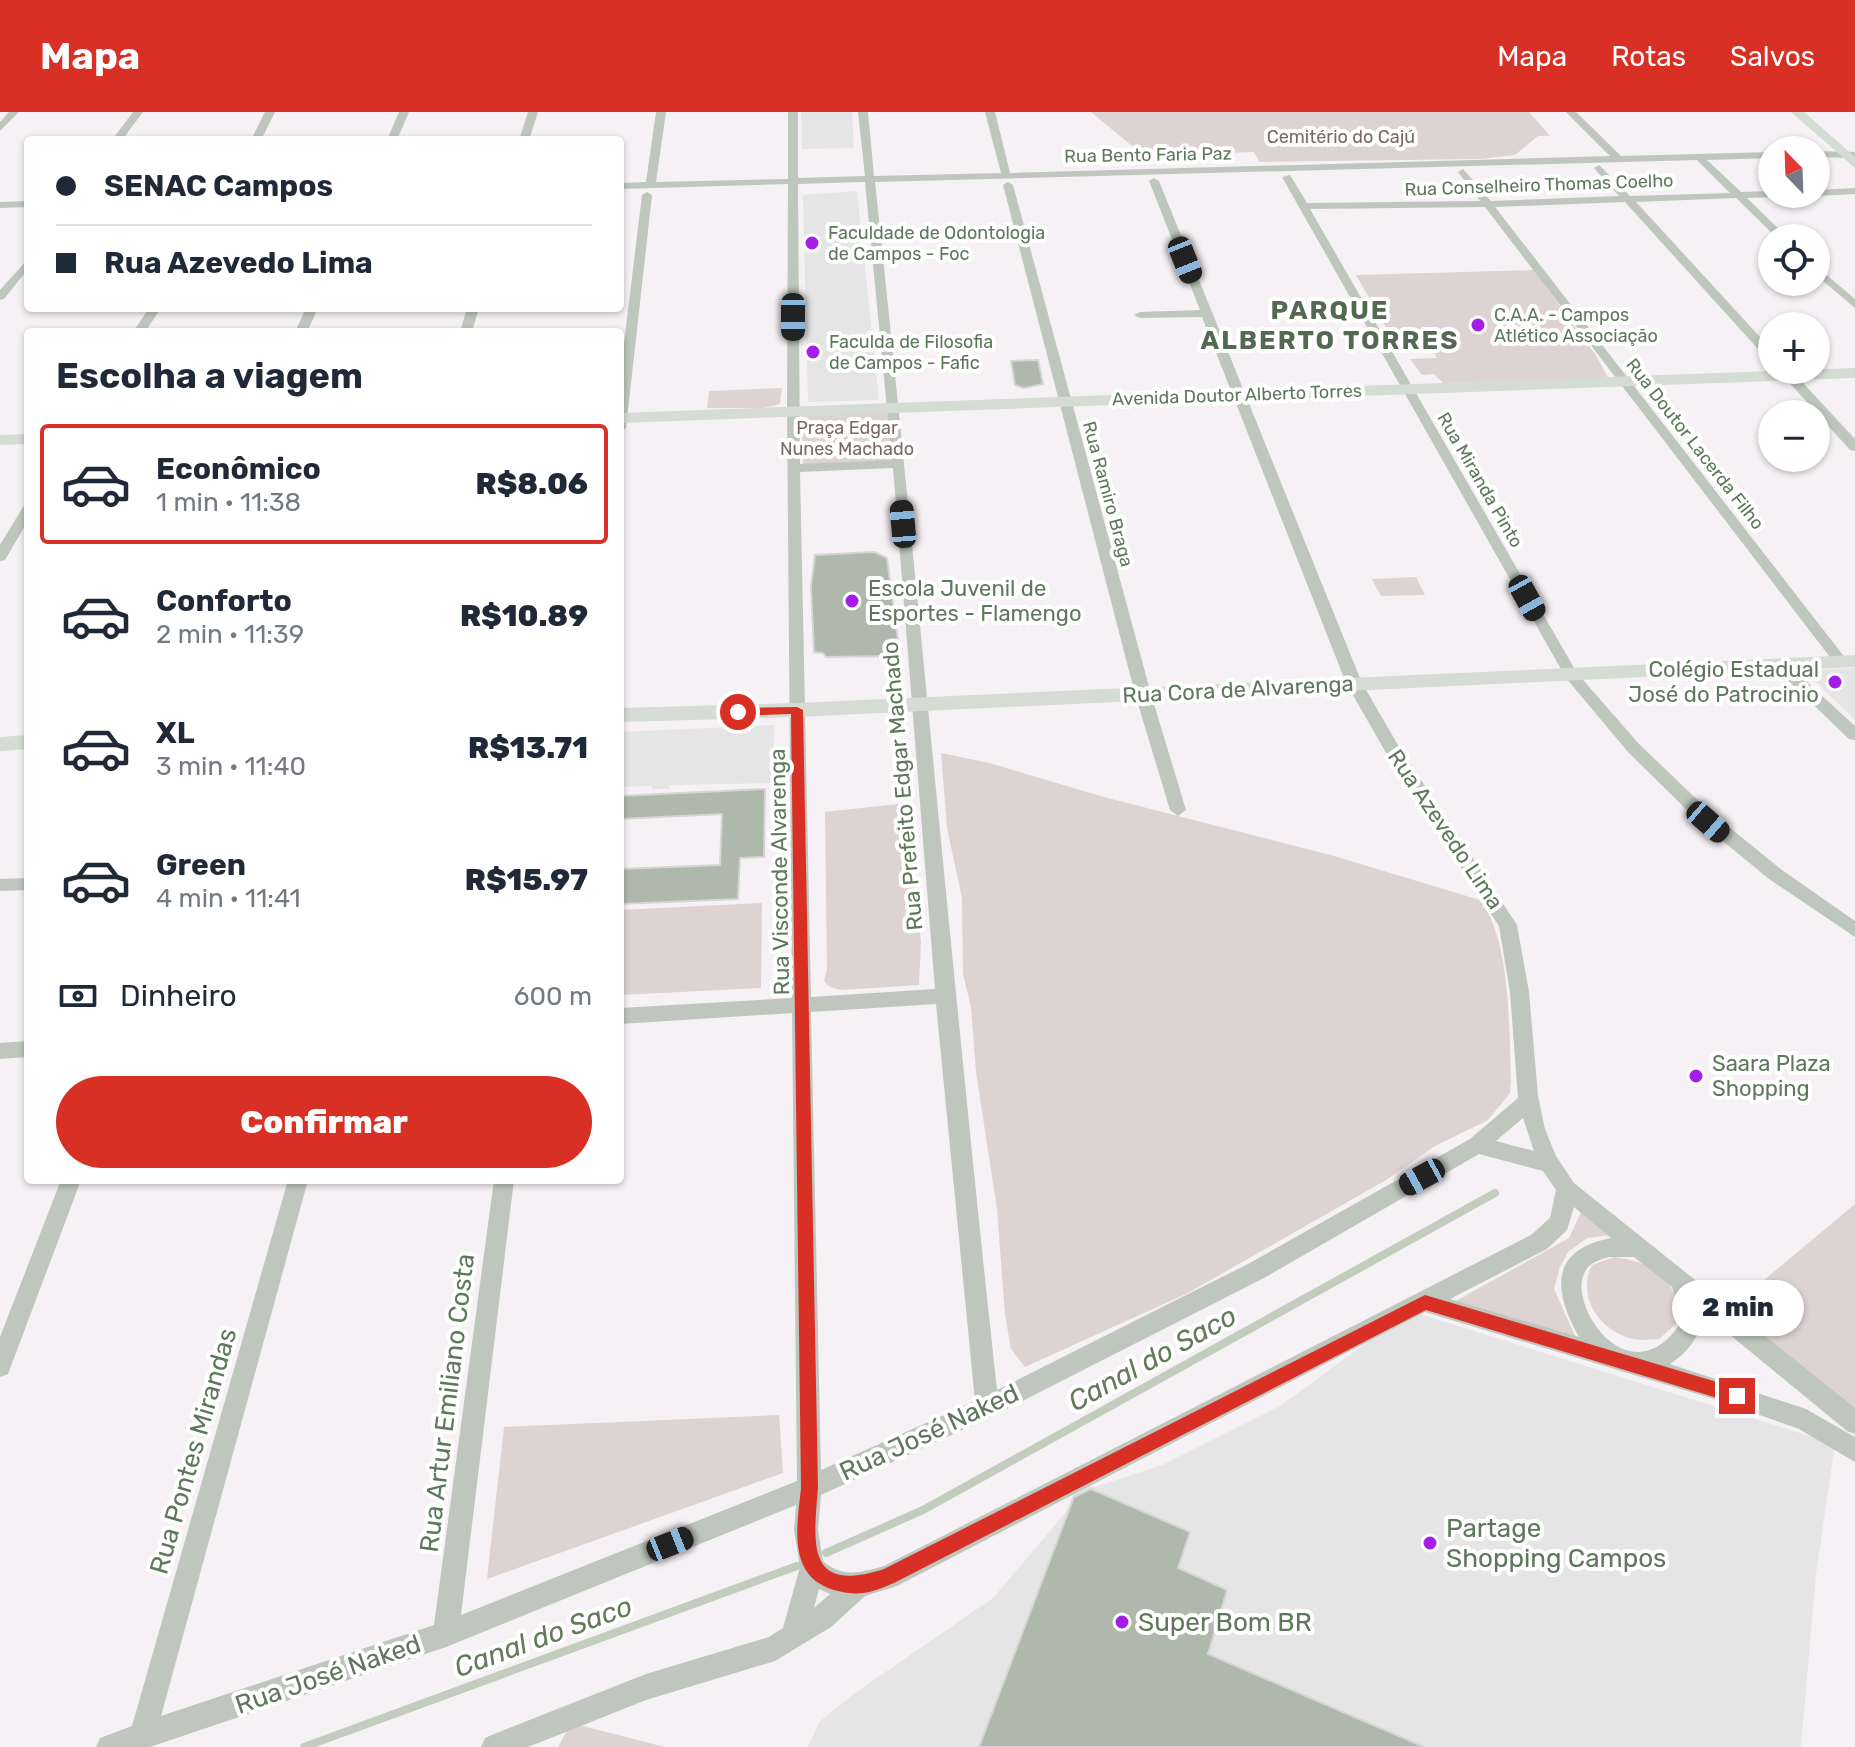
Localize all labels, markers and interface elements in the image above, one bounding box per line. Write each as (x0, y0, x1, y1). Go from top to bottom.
text: Mapa (40, 33, 140, 79)
text: Mapa (1497, 40, 1567, 73)
text: Rotas (1611, 40, 1686, 73)
text: Salvos (1730, 40, 1815, 73)
park label: Cemitério do Cajú (1267, 126, 1415, 148)
north arrow (1758, 136, 1830, 208)
map controls (1758, 136, 1830, 472)
street label: Rua Bento Faria Paz (1064, 143, 1232, 167)
text: SENAC Campos (104, 168, 333, 204)
street label: Rua Conselheiro Thomas Coelho (1404, 169, 1674, 201)
place label: Faculdade de Odontologia de Campos - Foc (828, 222, 1045, 265)
button: locate (1758, 224, 1830, 296)
car (1165, 233, 1205, 287)
marker: Faculdade de Odontologia de Campos - Foc (803, 234, 821, 252)
text: Rua Azevedo Lima (104, 245, 373, 281)
car (781, 293, 805, 341)
district label: PARQUE ALBERTO TORRES (1201, 295, 1459, 356)
place label: C.A.A. - Campos Atlético Associação (1494, 304, 1658, 347)
button: + (1758, 312, 1830, 384)
marker: C.A.A. - Campos Atlético Associação (1469, 316, 1487, 334)
place label: Faculda de Filosofia de Campos - Fafic (829, 331, 993, 374)
marker: Faculda de Filosofia de Campos - Fafic (804, 343, 822, 361)
text: Escolha a viagem (56, 354, 363, 397)
street label: Rua Doutor Lacerda Filho (1621, 354, 1769, 534)
street label: Avenida Doutor Alberto Torres (1112, 380, 1362, 410)
button: − (1758, 400, 1830, 472)
street label: Rua Miranda Pinto (1432, 409, 1528, 551)
park label: Praça Edgar Nunes Machado (780, 417, 914, 460)
street label: Rua Ramiro Braga (1078, 419, 1138, 569)
icon: car (60, 448, 132, 520)
text: Econômico (156, 451, 321, 487)
text: R$8.06 (475, 466, 588, 502)
text: 1 min · 11:38 (156, 487, 301, 518)
car (889, 499, 917, 549)
car (1505, 571, 1549, 625)
place label: Escola Juvenil de Esportes - Flamengo (868, 575, 1082, 627)
icon: car (60, 580, 132, 652)
text: Conforto (156, 583, 292, 619)
marker: Escola Juvenil de Esportes - Flamengo (843, 592, 861, 610)
text: R$10.89 (460, 598, 588, 634)
text: 2 min · 11:39 (156, 619, 304, 650)
street label: Rua Prefeito Edgar Machado (876, 640, 929, 932)
place label: Colégio Estadual José do Patrocinio (1628, 656, 1819, 708)
street label: Rua Cora de Alvarenga (1122, 670, 1354, 709)
marker: Colégio Estadual José do Patrocinio (1826, 673, 1844, 691)
route start (720, 694, 756, 730)
icon: car (60, 712, 132, 784)
text: XL (156, 715, 195, 751)
text: R$13.71 (468, 730, 588, 766)
street label: Rua Azevedo Lima (1382, 744, 1509, 914)
street label: Rua Visconde Alvarenga (764, 748, 795, 996)
text: 3 min · 11:40 (156, 751, 306, 782)
car (1682, 797, 1734, 847)
icon: car (60, 844, 132, 916)
text: Green (156, 847, 246, 883)
text: R$15.97 (465, 862, 588, 898)
text: 4 min · 11:41 (156, 883, 301, 914)
icon: cash (56, 974, 100, 1018)
text: Dinheiro (120, 978, 237, 1014)
text: 600 m (514, 981, 592, 1012)
place label: Saara Plaza Shopping (1712, 1050, 1831, 1102)
marker: Saara Plaza Shopping (1687, 1067, 1705, 1085)
button: Confirmar (56, 1076, 592, 1168)
car (1395, 1155, 1449, 1199)
street label: Rua Artur Emiliano Costa (414, 1252, 481, 1554)
callout: 2 min (1671, 1280, 1803, 1336)
text: 2 min (1702, 1292, 1774, 1323)
water label: Canal do Saco (1062, 1299, 1242, 1418)
street label: Rua Pontes Mirandas (143, 1325, 243, 1578)
street label: Rua José Naked (835, 1377, 1024, 1488)
route end (1719, 1378, 1755, 1414)
place label: Partage Shopping Campos (1446, 1513, 1666, 1574)
car (643, 1524, 697, 1564)
marker: Partage Shopping Campos (1421, 1534, 1439, 1552)
water label: Canal do Saco (450, 1589, 637, 1684)
place label: Super Bom BR (1138, 1607, 1312, 1638)
marker: Super Bom BR (1113, 1613, 1131, 1631)
street label: Rua José Naked (231, 1628, 425, 1721)

